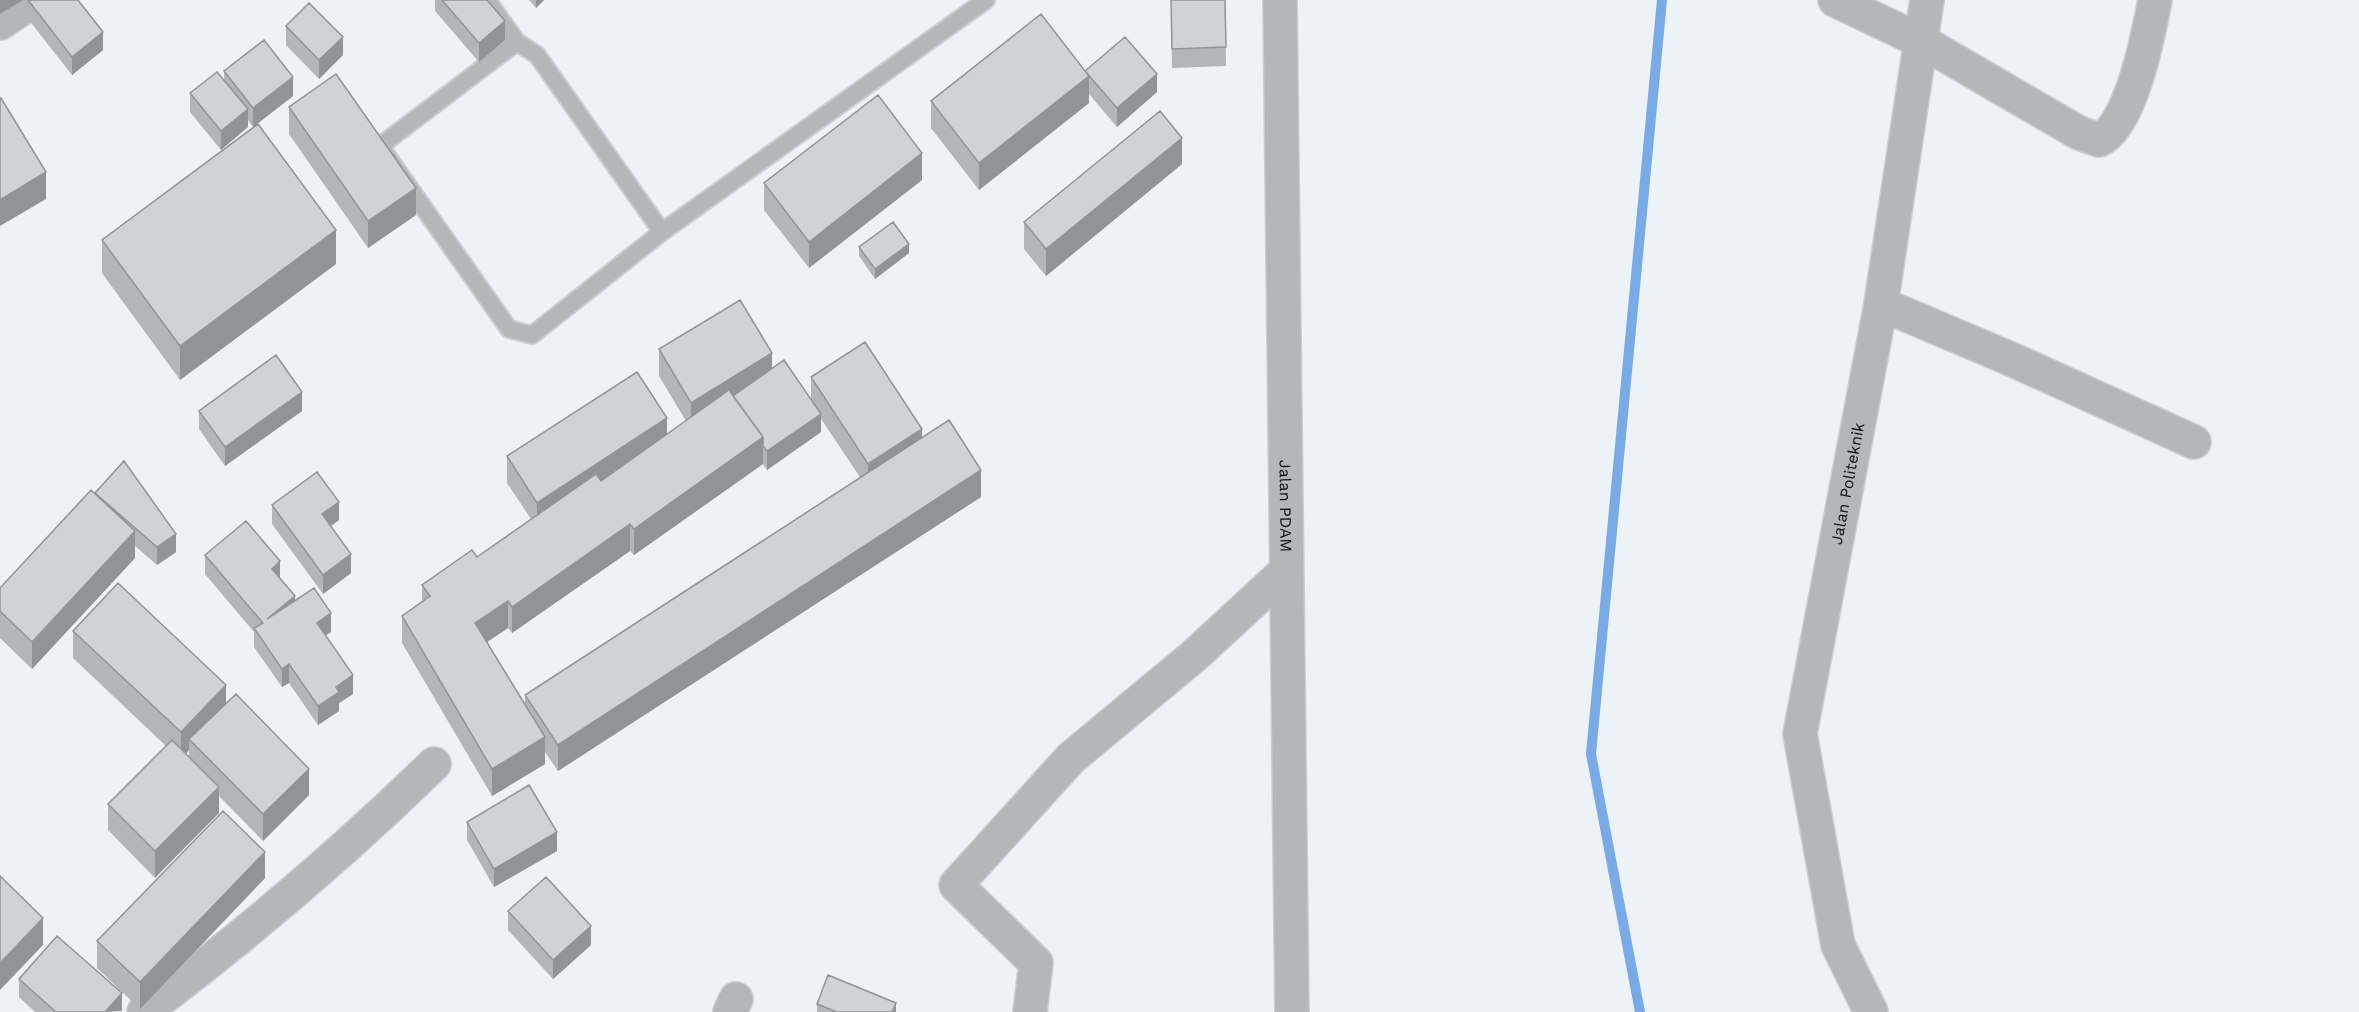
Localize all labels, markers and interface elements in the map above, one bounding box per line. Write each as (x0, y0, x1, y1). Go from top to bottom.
street label: Jalan Politeknik (1827, 421, 1868, 546)
street label: Jalan PDAM (1275, 460, 1296, 552)

